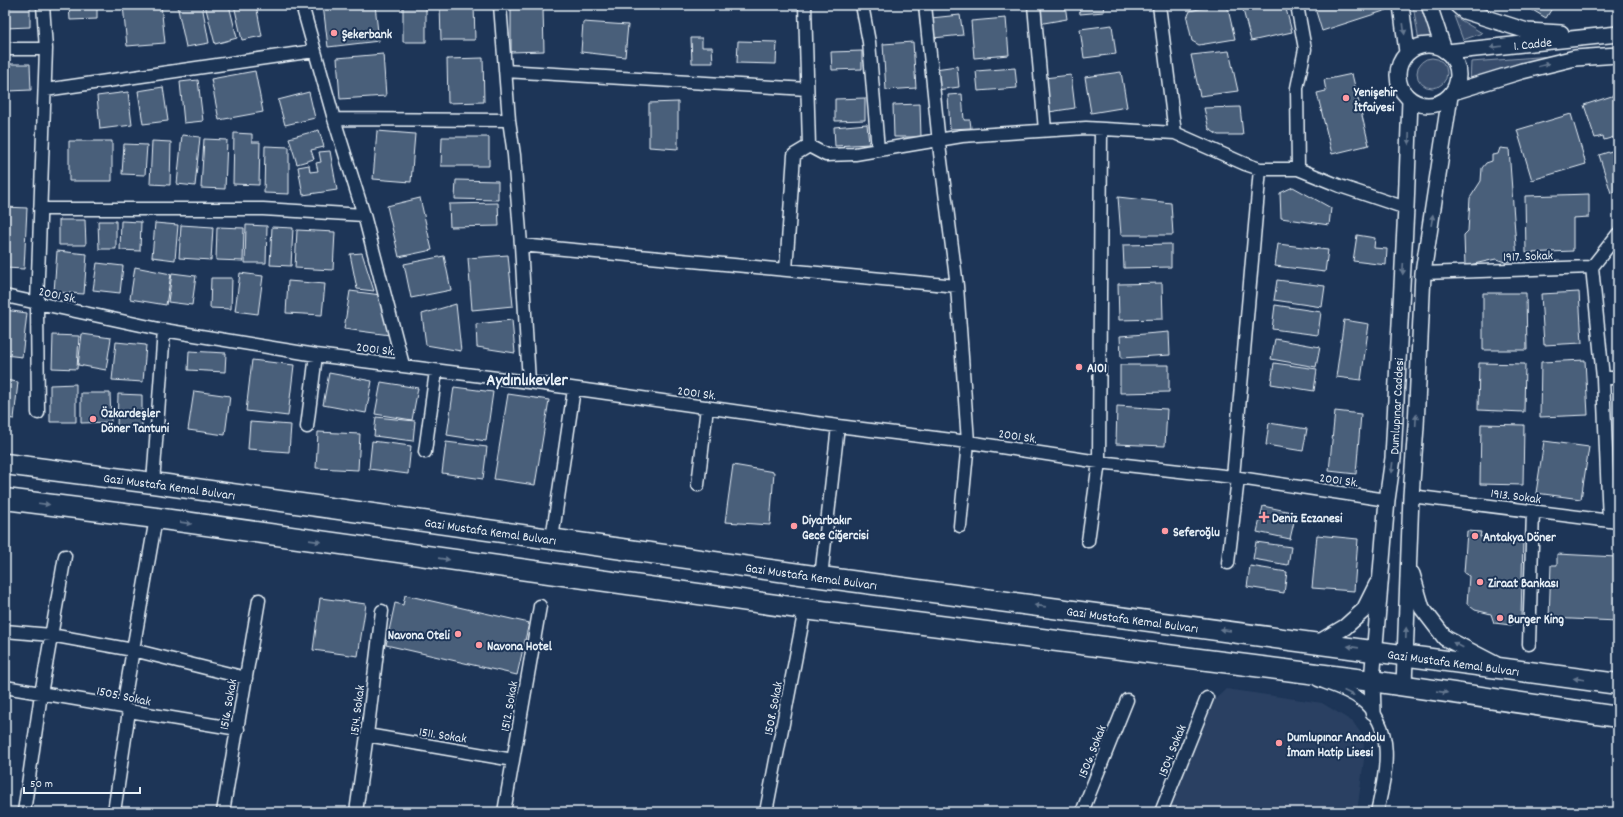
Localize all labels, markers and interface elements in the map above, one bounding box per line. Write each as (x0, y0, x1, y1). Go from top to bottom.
one-way arrow (1401, 23, 1407, 35)
place label: Şekerbank (342, 26, 393, 45)
marker: Şekerbank (329, 28, 339, 38)
street label: 1. Cadde (1513, 34, 1553, 57)
one-way arrow (1490, 44, 1502, 50)
one-way arrow (1538, 62, 1550, 68)
place label: Yenişehir İtfaiyesi (1353, 84, 1399, 118)
marker: Yenişehir İtfaiyesi (1341, 93, 1351, 103)
one-way arrow (1405, 133, 1412, 145)
one-way arrow (1429, 214, 1435, 227)
street label: 1917. Sokak (1503, 247, 1553, 268)
one-way arrow (1399, 263, 1406, 275)
street label: 2001 Sk. (36, 283, 78, 310)
street label: 2001 Sk. (355, 339, 396, 362)
street label: Dumlupınar Caddesi (1386, 357, 1410, 455)
place label: A101 (1087, 360, 1107, 379)
marker: A101 (1074, 362, 1084, 372)
district label: Aydınlıkevler (486, 370, 569, 394)
street label: 2001 Sk. (676, 382, 717, 407)
place label: Özkardeşler Döner Tantuni (101, 405, 170, 439)
marker: Özkardeşler Döner Tantuni (88, 414, 98, 424)
one-way arrow (1413, 414, 1420, 426)
street label: 2001 Sk. (997, 425, 1038, 450)
one-way arrow (1388, 462, 1395, 474)
street label: 2001 Sk. (1318, 469, 1359, 494)
street label: Gazi Mustafa Kemal Bulvarı (102, 470, 236, 506)
street label: 1913. Sokak (1489, 485, 1542, 510)
one-way arrow (38, 501, 50, 507)
place label: Deniz Eczanesi (1272, 510, 1343, 529)
place label: Diyarbakır Gece Ciğercisi (802, 512, 869, 546)
marker: Deniz Eczanesi (1259, 512, 1269, 522)
street label: Gazi Mustafa Kemal Bulvarı (423, 514, 557, 552)
one-way arrow (180, 519, 193, 526)
marker: Diyarbakır Gece Ciğercisi (789, 521, 799, 531)
place label: Seferoğlu (1173, 524, 1220, 543)
marker: Seferoğlu (1160, 526, 1170, 536)
place label: Antakya Döner (1483, 529, 1557, 548)
marker: Antakya Döner (1470, 531, 1480, 541)
one-way arrow (309, 537, 321, 544)
one-way arrow (438, 556, 450, 562)
street label: Gazi Mustafa Kemal Bulvarı (744, 559, 878, 596)
place label: Ziraat Bankası (1488, 575, 1559, 594)
marker: Ziraat Bankası (1475, 577, 1485, 587)
one-way arrow (1034, 603, 1046, 609)
street label: Gazi Mustafa Kemal Bulvarı (1065, 603, 1199, 640)
place label: Burger King (1508, 611, 1564, 630)
marker: Burger King (1495, 613, 1505, 623)
one-way arrow (1403, 626, 1409, 639)
place label: Navona Oteli (388, 627, 451, 646)
one-way arrow (1219, 627, 1231, 633)
marker: Navona Oteli (453, 629, 463, 639)
place label: Navona Hotel (487, 638, 553, 657)
marker: Navona Hotel (474, 640, 484, 650)
one-way arrow (1452, 642, 1464, 648)
one-way arrow (1347, 644, 1360, 651)
street label: Gazi Mustafa Kemal Bulvarı (1386, 646, 1520, 683)
one-way arrow (1573, 676, 1585, 682)
street label: 1516. Sokak (216, 677, 243, 731)
street label: 1512. Sokak (497, 680, 524, 733)
street label: 1508. Sokak (760, 680, 789, 737)
street label: 1505. Sokak (94, 682, 153, 712)
street label: 1514. Sokak (346, 684, 371, 737)
one-way arrow (1436, 689, 1448, 695)
one-way arrow (1343, 690, 1354, 696)
street label: 1504. Sokak (1154, 722, 1192, 780)
street label: 1511. Sokak (417, 723, 468, 750)
street label: 1506. Sokak (1074, 723, 1113, 781)
place label: Dumlupınar Anadolu İmam Hatip Lisesi (1287, 729, 1385, 763)
marker: Dumlupınar Anadolu İmam Hatip Lisesi (1274, 738, 1284, 748)
scale bar (24, 769, 140, 795)
text: 50 m (30, 776, 53, 793)

